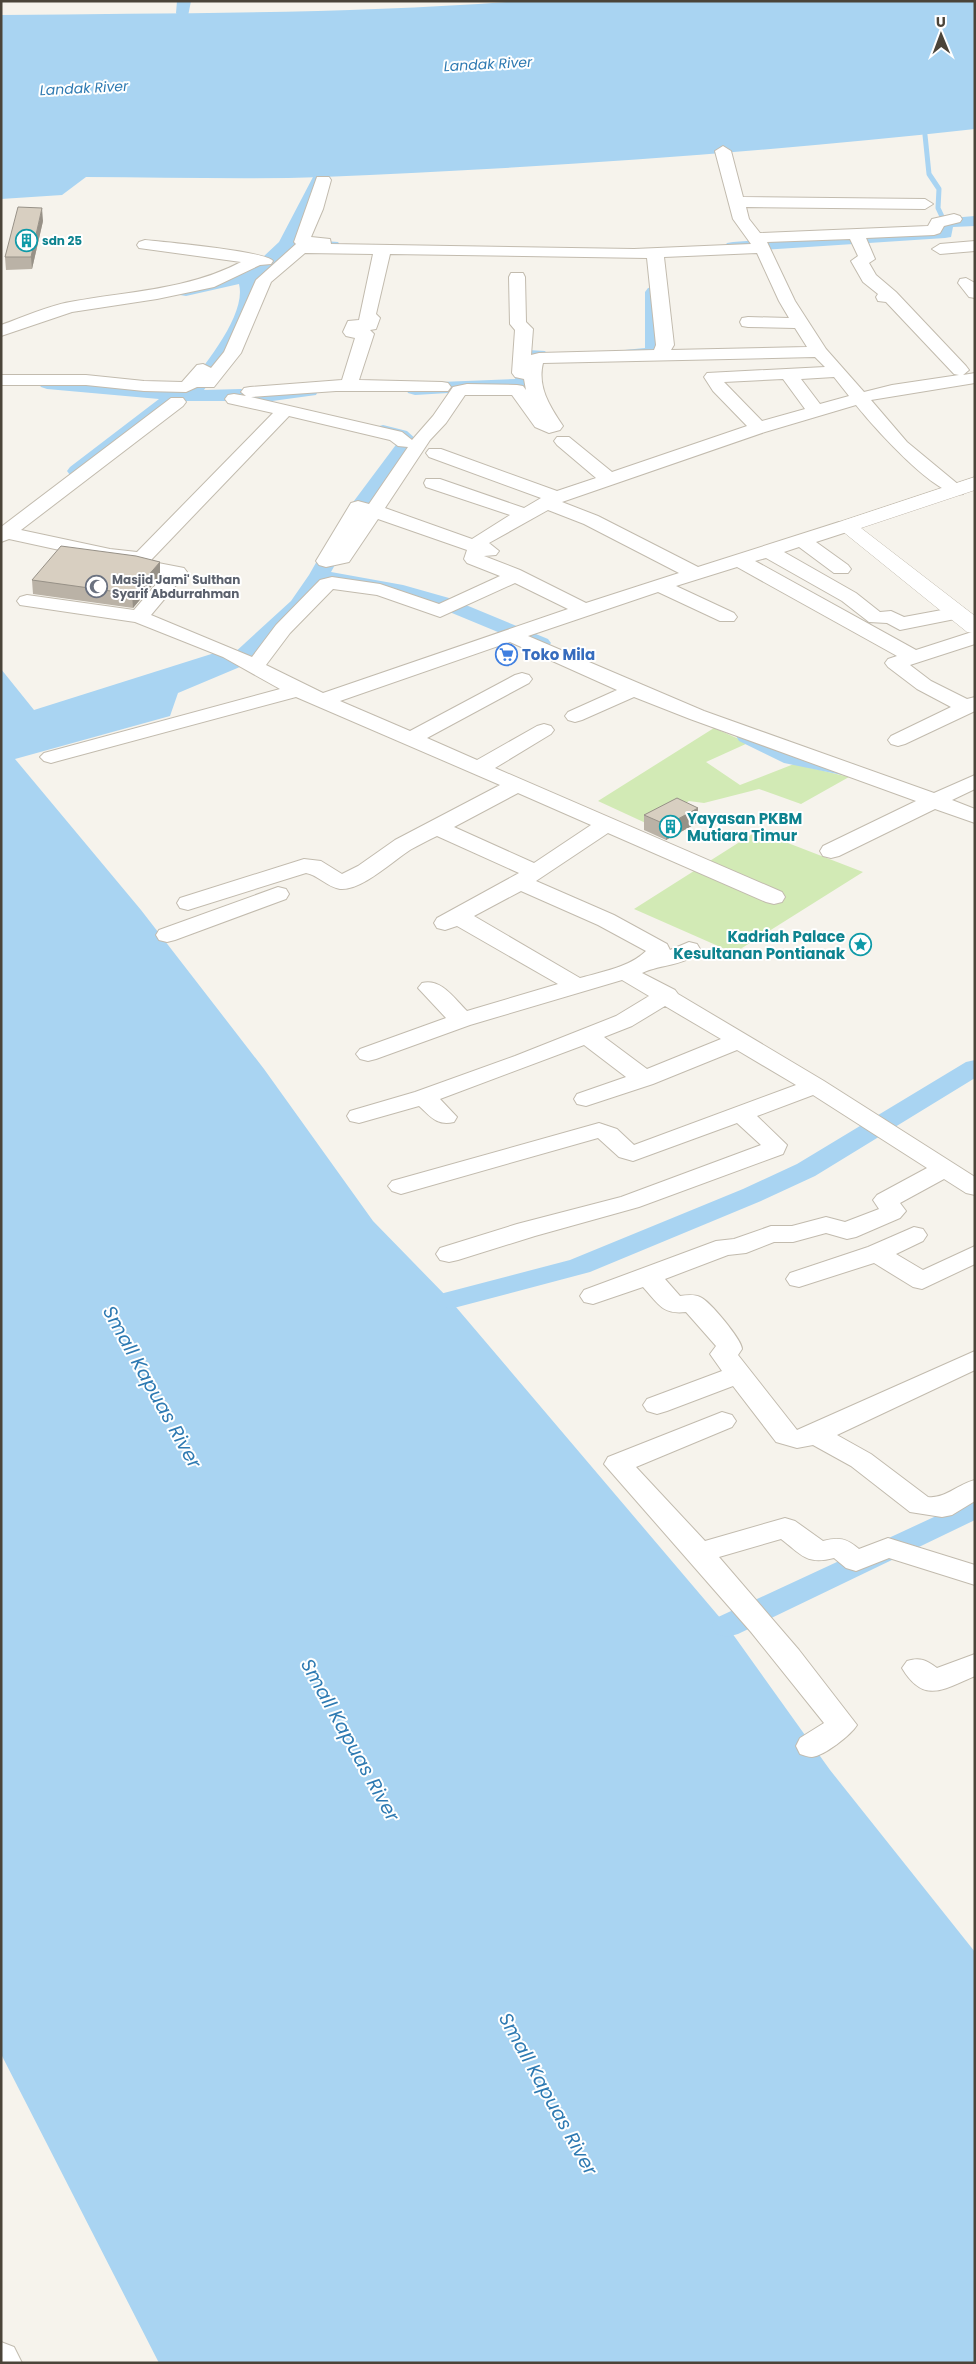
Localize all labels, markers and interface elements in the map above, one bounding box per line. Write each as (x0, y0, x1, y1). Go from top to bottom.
north arrow (916, 10, 966, 60)
text: U (936, 12, 946, 32)
water label: Landak River (443, 52, 533, 76)
water label: Landak River (39, 76, 129, 100)
building icon: sdn 25 (14, 228, 38, 252)
place label: sdn 25 (42, 232, 82, 249)
place label: Masjid Jami' Sulthan Syarif Abdurrahman (112, 571, 240, 602)
mosque icon: Masjid Jami' Sulthan Syarif Abdurrahman (84, 574, 108, 598)
supermarket icon: Toko Mila (494, 642, 518, 666)
place label: Toko Mila (522, 644, 595, 665)
place label: Yayasan PKBM Mutiara Timur (687, 808, 802, 846)
building icon: Yayasan PKBM Mutiara Timur (659, 815, 683, 839)
place label: Kadriah Palace Kesultanan Pontianak (673, 926, 846, 964)
place icon: Kadriah Palace Kesultanan Pontianak (849, 933, 873, 957)
water label: Small Kapuas River (96, 1301, 208, 1474)
water label: Small Kapuas River (294, 1654, 406, 1827)
water label: Small Kapuas River (492, 2008, 604, 2181)

